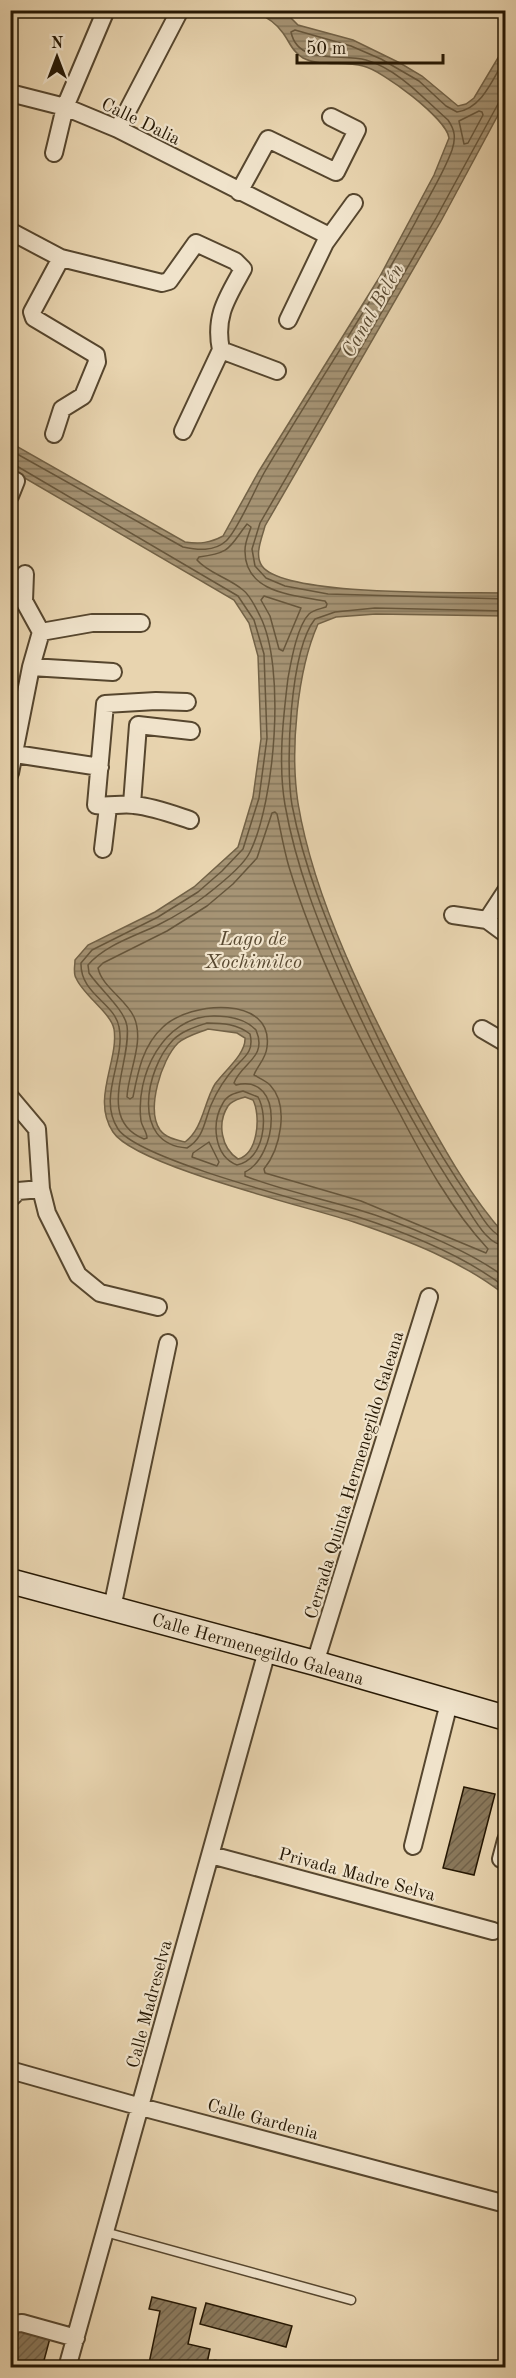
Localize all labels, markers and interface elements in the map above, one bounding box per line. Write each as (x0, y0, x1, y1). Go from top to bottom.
north arrow (27, 27, 87, 87)
scale bar (297, 27, 442, 65)
text: N (51, 36, 64, 52)
text: 50 m (306, 40, 346, 58)
street label: Calle Dalia (98, 95, 183, 149)
water label: Canal Belén (339, 260, 409, 362)
water label: Lago de Xochimilco (204, 930, 302, 973)
street label: Cerrada Quinta Hermenegildo Galeana (302, 1329, 407, 1621)
street label: Calle Hermenegildo Galeana (150, 1611, 366, 1689)
street label: Privada Madre Selva (276, 1845, 437, 1905)
street label: Calle Madreselva (124, 1938, 176, 2070)
street label: Calle Gardenia (205, 2096, 320, 2143)

